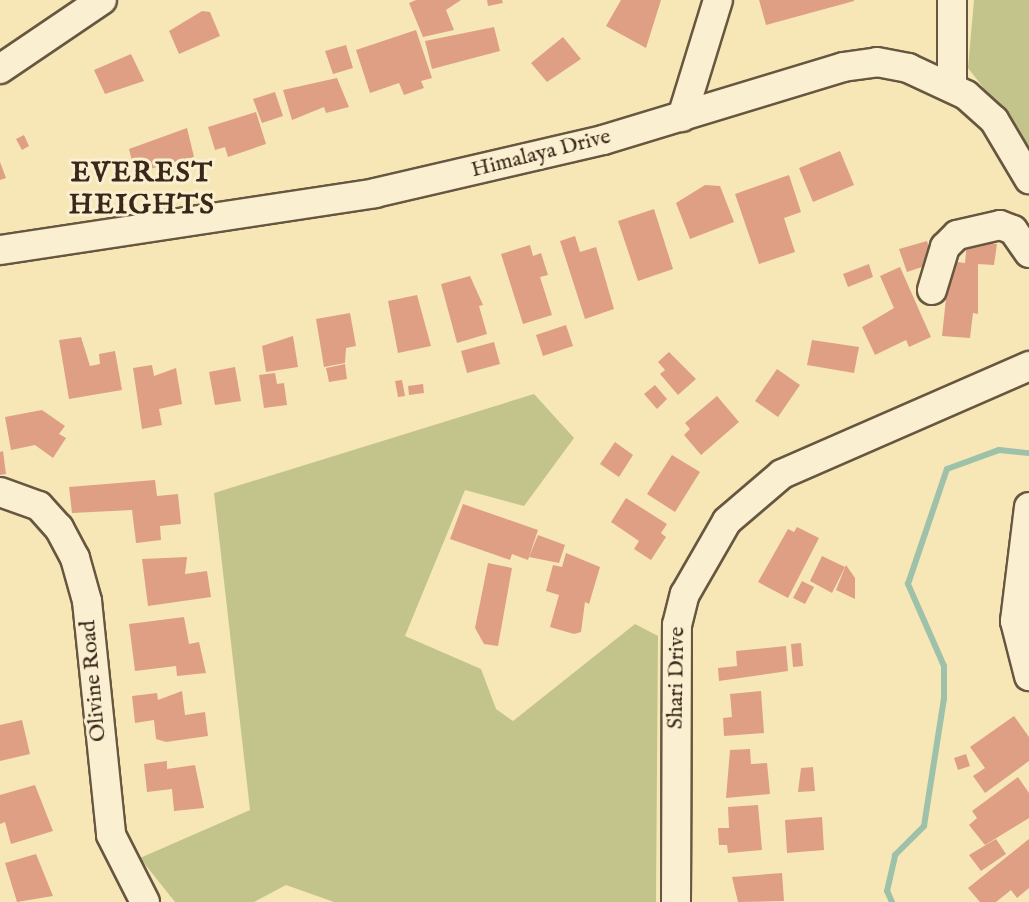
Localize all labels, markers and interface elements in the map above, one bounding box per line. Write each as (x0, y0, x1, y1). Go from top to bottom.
street label: Himalaya Drive (469, 124, 613, 184)
district label: EVEREST HEIGHTS (69, 157, 215, 223)
street label: Olivine Road (76, 619, 112, 743)
street label: Shari Drive (663, 627, 691, 729)

